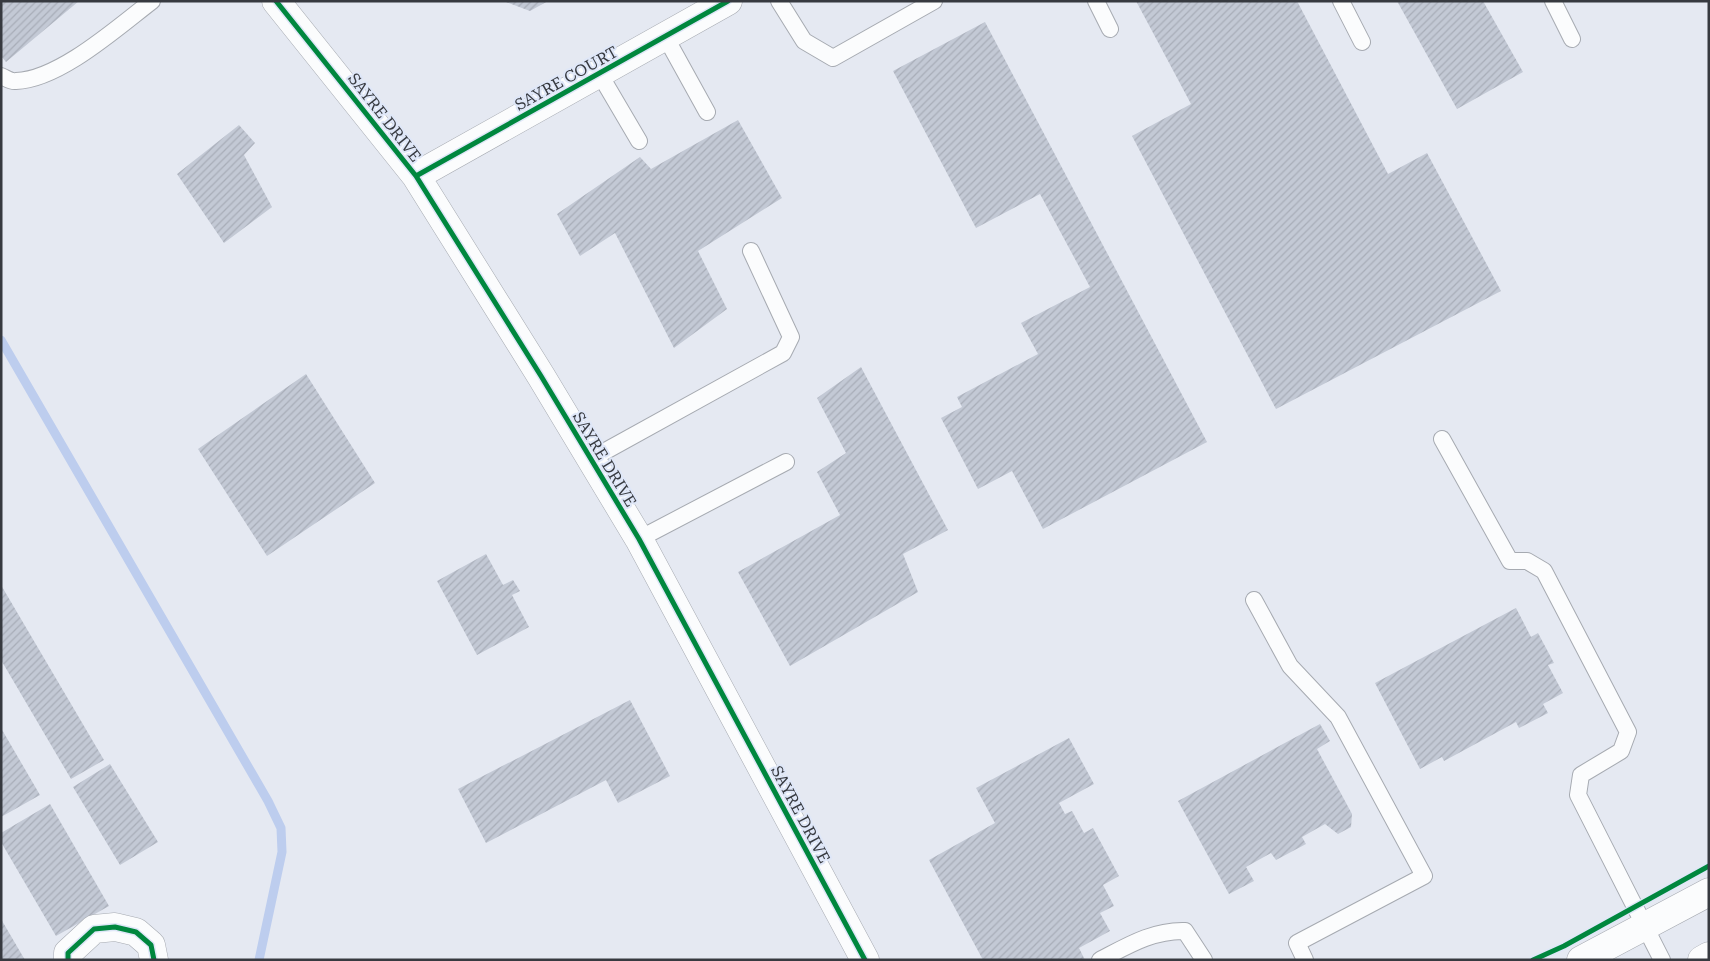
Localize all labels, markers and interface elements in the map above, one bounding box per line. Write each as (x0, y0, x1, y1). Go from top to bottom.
street label: SAYRE COURT (511, 42, 621, 115)
street label: SAYRE DRIVE (344, 69, 425, 165)
street label: SAYRE DRIVE (569, 408, 640, 510)
street label: SAYRE DRIVE (767, 762, 834, 866)

